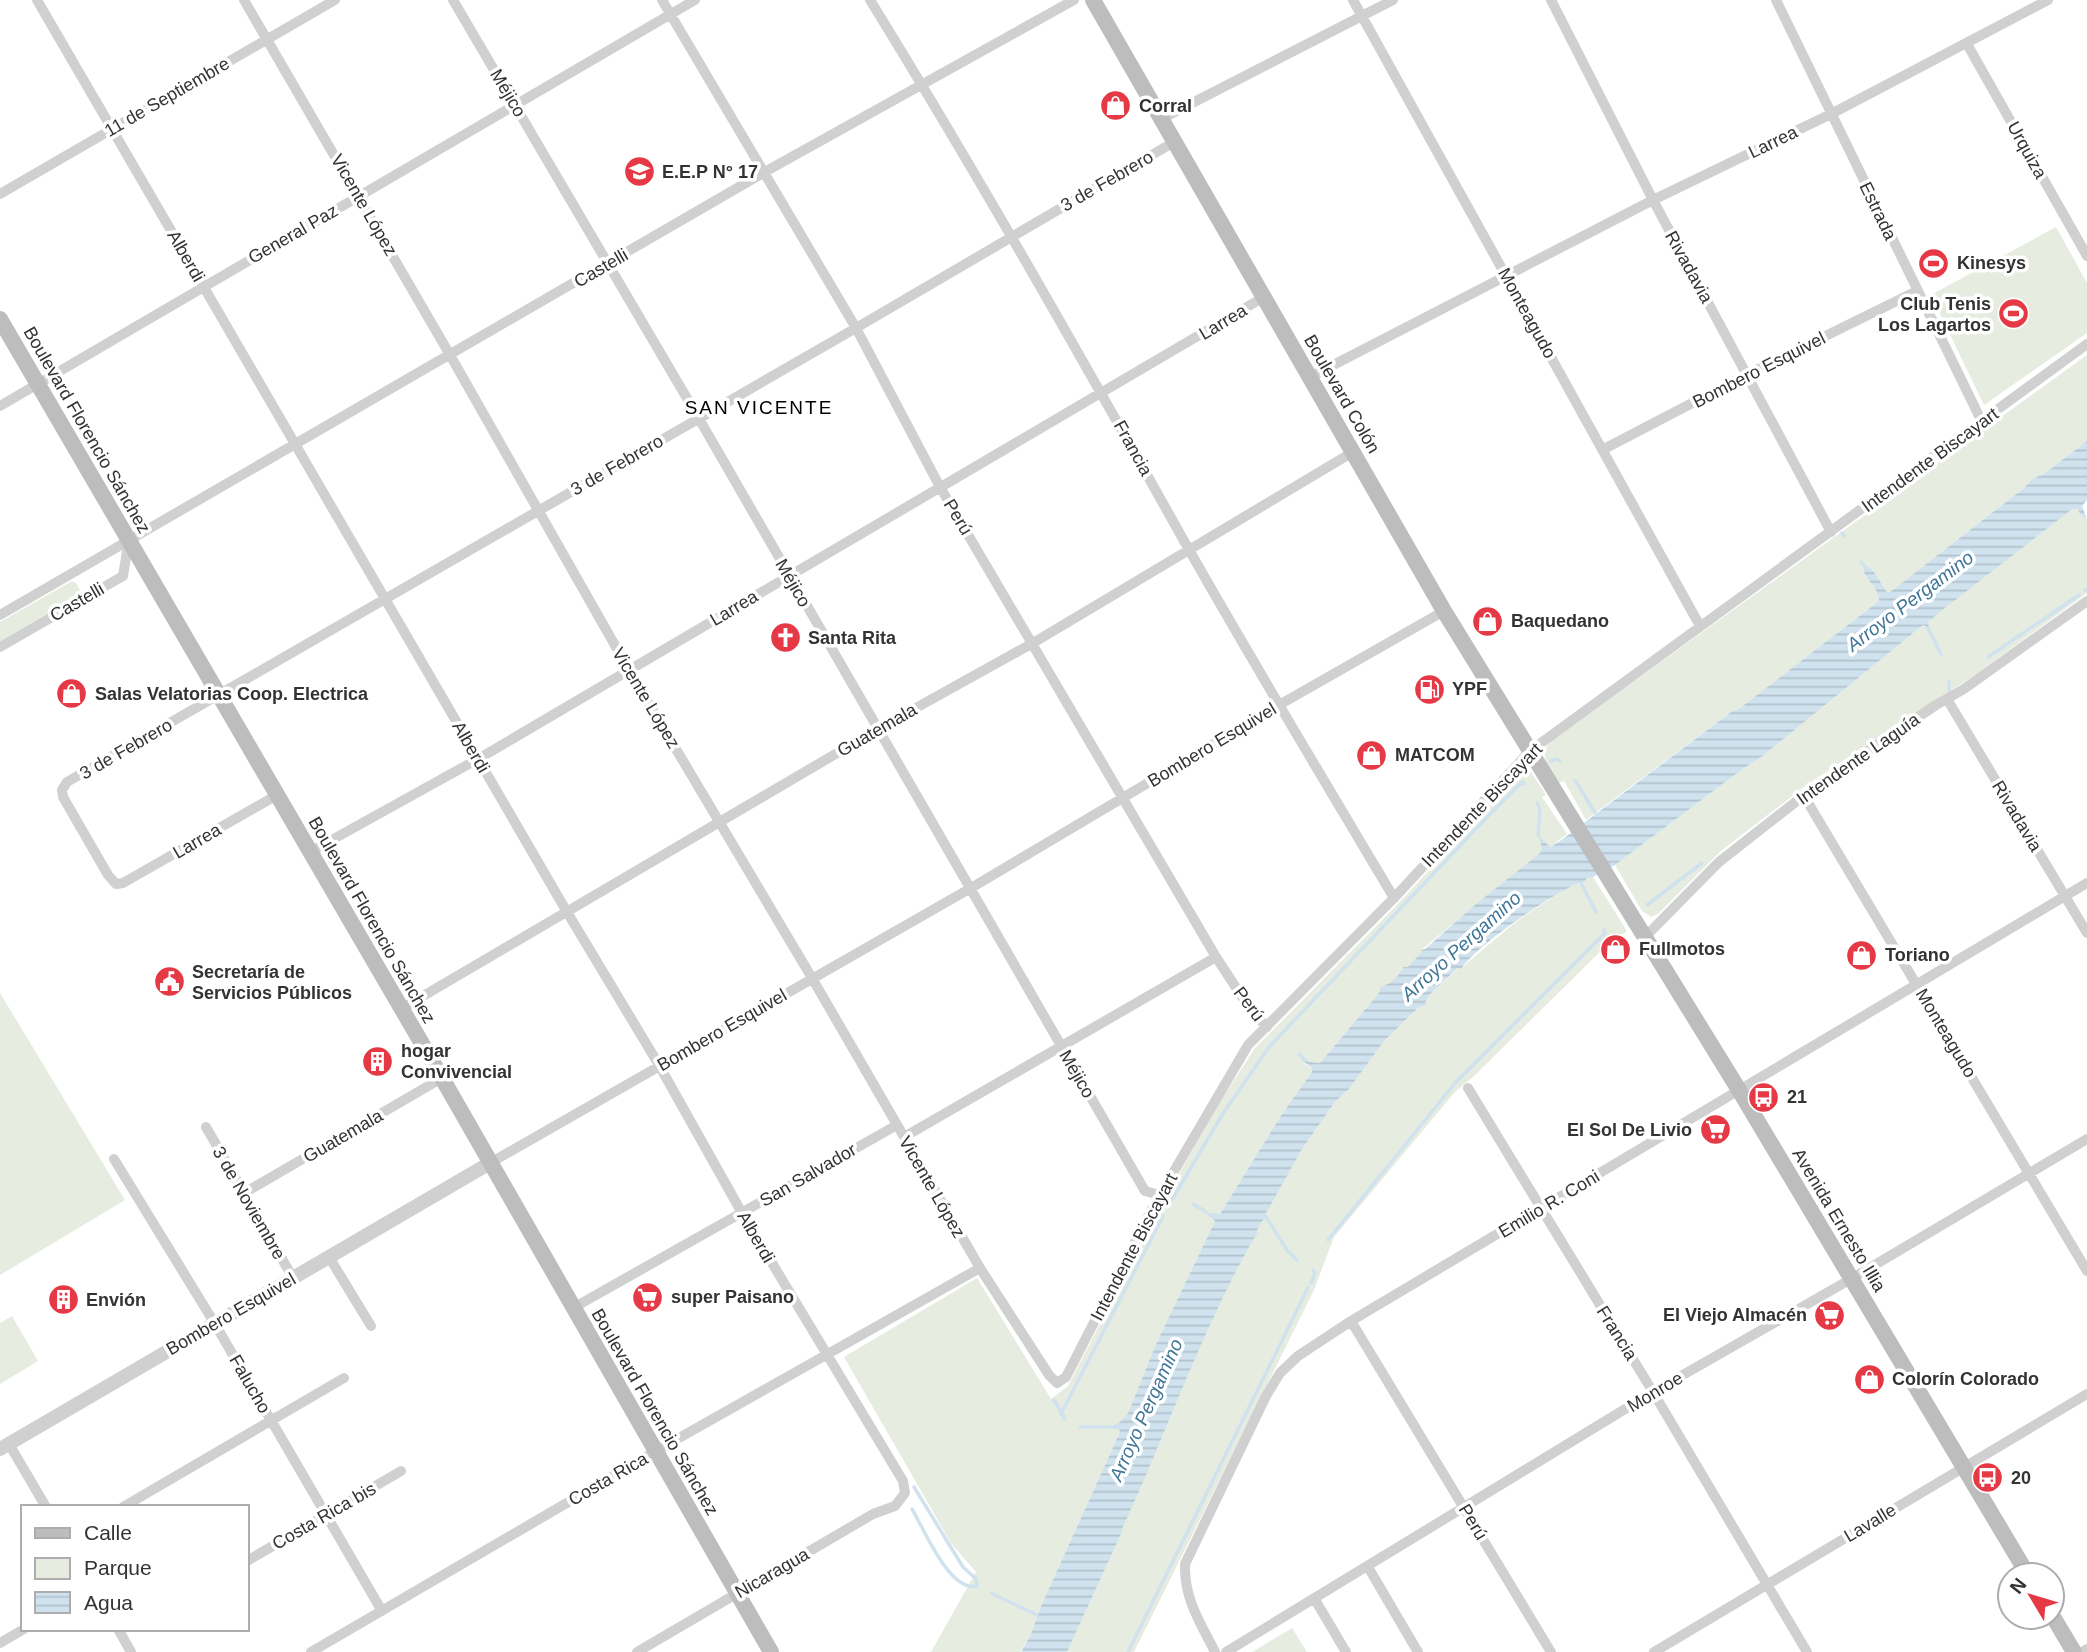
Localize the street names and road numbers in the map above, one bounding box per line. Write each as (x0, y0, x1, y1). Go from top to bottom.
street label: 11 de Septiembre (101, 53, 233, 141)
street label: Méjico (486, 66, 530, 120)
street label: Urquiza (2003, 118, 2051, 183)
street label: Larrea (1745, 121, 1802, 162)
street label: 3 de Febrero (1057, 147, 1157, 215)
street label: Vicente López (327, 151, 401, 259)
street label: Estrada (1855, 179, 1901, 244)
street label: General Paz (245, 200, 341, 268)
street label: Alberdi (163, 227, 209, 285)
street label: Rivadavia (1661, 228, 1717, 307)
street label: Castelli (570, 245, 632, 291)
street label: Monteagudo (1494, 264, 1560, 362)
street label: Larrea (1196, 300, 1251, 344)
street label: Boulevard Florencio Sánchez (20, 323, 154, 537)
street label: Bombero Esquivel (1689, 328, 1829, 412)
street label: Boulevard Colón (1300, 331, 1384, 457)
street label: Intendente Biscayart (1858, 404, 2002, 516)
street label: Francia (1110, 417, 1157, 480)
street label: 3 de Febrero (567, 431, 667, 499)
street label: Perú (940, 496, 976, 538)
street label: Méjico (771, 555, 815, 611)
street label: Castelli (46, 579, 108, 625)
street label: Larrea (707, 586, 762, 630)
street label: Vicente López (608, 644, 684, 752)
street label: Guatemala (834, 699, 921, 761)
street label: Bombero Esquivel (1144, 699, 1280, 791)
street label: Intendente Laguía (1793, 709, 1924, 809)
street label: 3 de Febrero (76, 715, 176, 783)
street label: Alberdi (448, 718, 494, 776)
street label: Intendente Biscayart (1418, 739, 1546, 871)
street label: Rivadavia (1988, 777, 2046, 856)
street label: Boulevard Florencio Sánchez (305, 813, 439, 1027)
street label: Larrea (169, 819, 225, 863)
street label: Perú (1230, 983, 1268, 1025)
street label: Bombero Esquivel (654, 985, 790, 1075)
street label: Monteagudo (1912, 985, 1980, 1081)
street label: Méjico (1055, 1046, 1099, 1102)
street label: Guatemala (300, 1105, 387, 1167)
street label: Vicente López (895, 1133, 969, 1241)
street label: San Salvador (756, 1139, 860, 1211)
street label: 3 de Noviembre (209, 1143, 289, 1263)
street label: Avenida Ernesto Illia (1788, 1145, 1890, 1296)
street label: Emilio R. Coni (1495, 1166, 1603, 1242)
street label: Intendente Biscayart (1087, 1170, 1181, 1324)
street label: Alberdi (733, 1208, 779, 1266)
street label: Bombero Esquivel (163, 1269, 299, 1359)
street label: Francia (1593, 1302, 1642, 1365)
street label: Boulevard Florencio Sánchez (588, 1305, 722, 1519)
street label: Falucho (225, 1351, 275, 1417)
street label: Monroe (1624, 1368, 1686, 1416)
street label: Costa Rica (565, 1448, 652, 1510)
street label: Costa Rica bis (269, 1478, 379, 1554)
street label: Lavalle (1840, 1500, 1900, 1546)
street label: Perú (1455, 1501, 1491, 1543)
street label: Nicaragua (731, 1543, 813, 1602)

